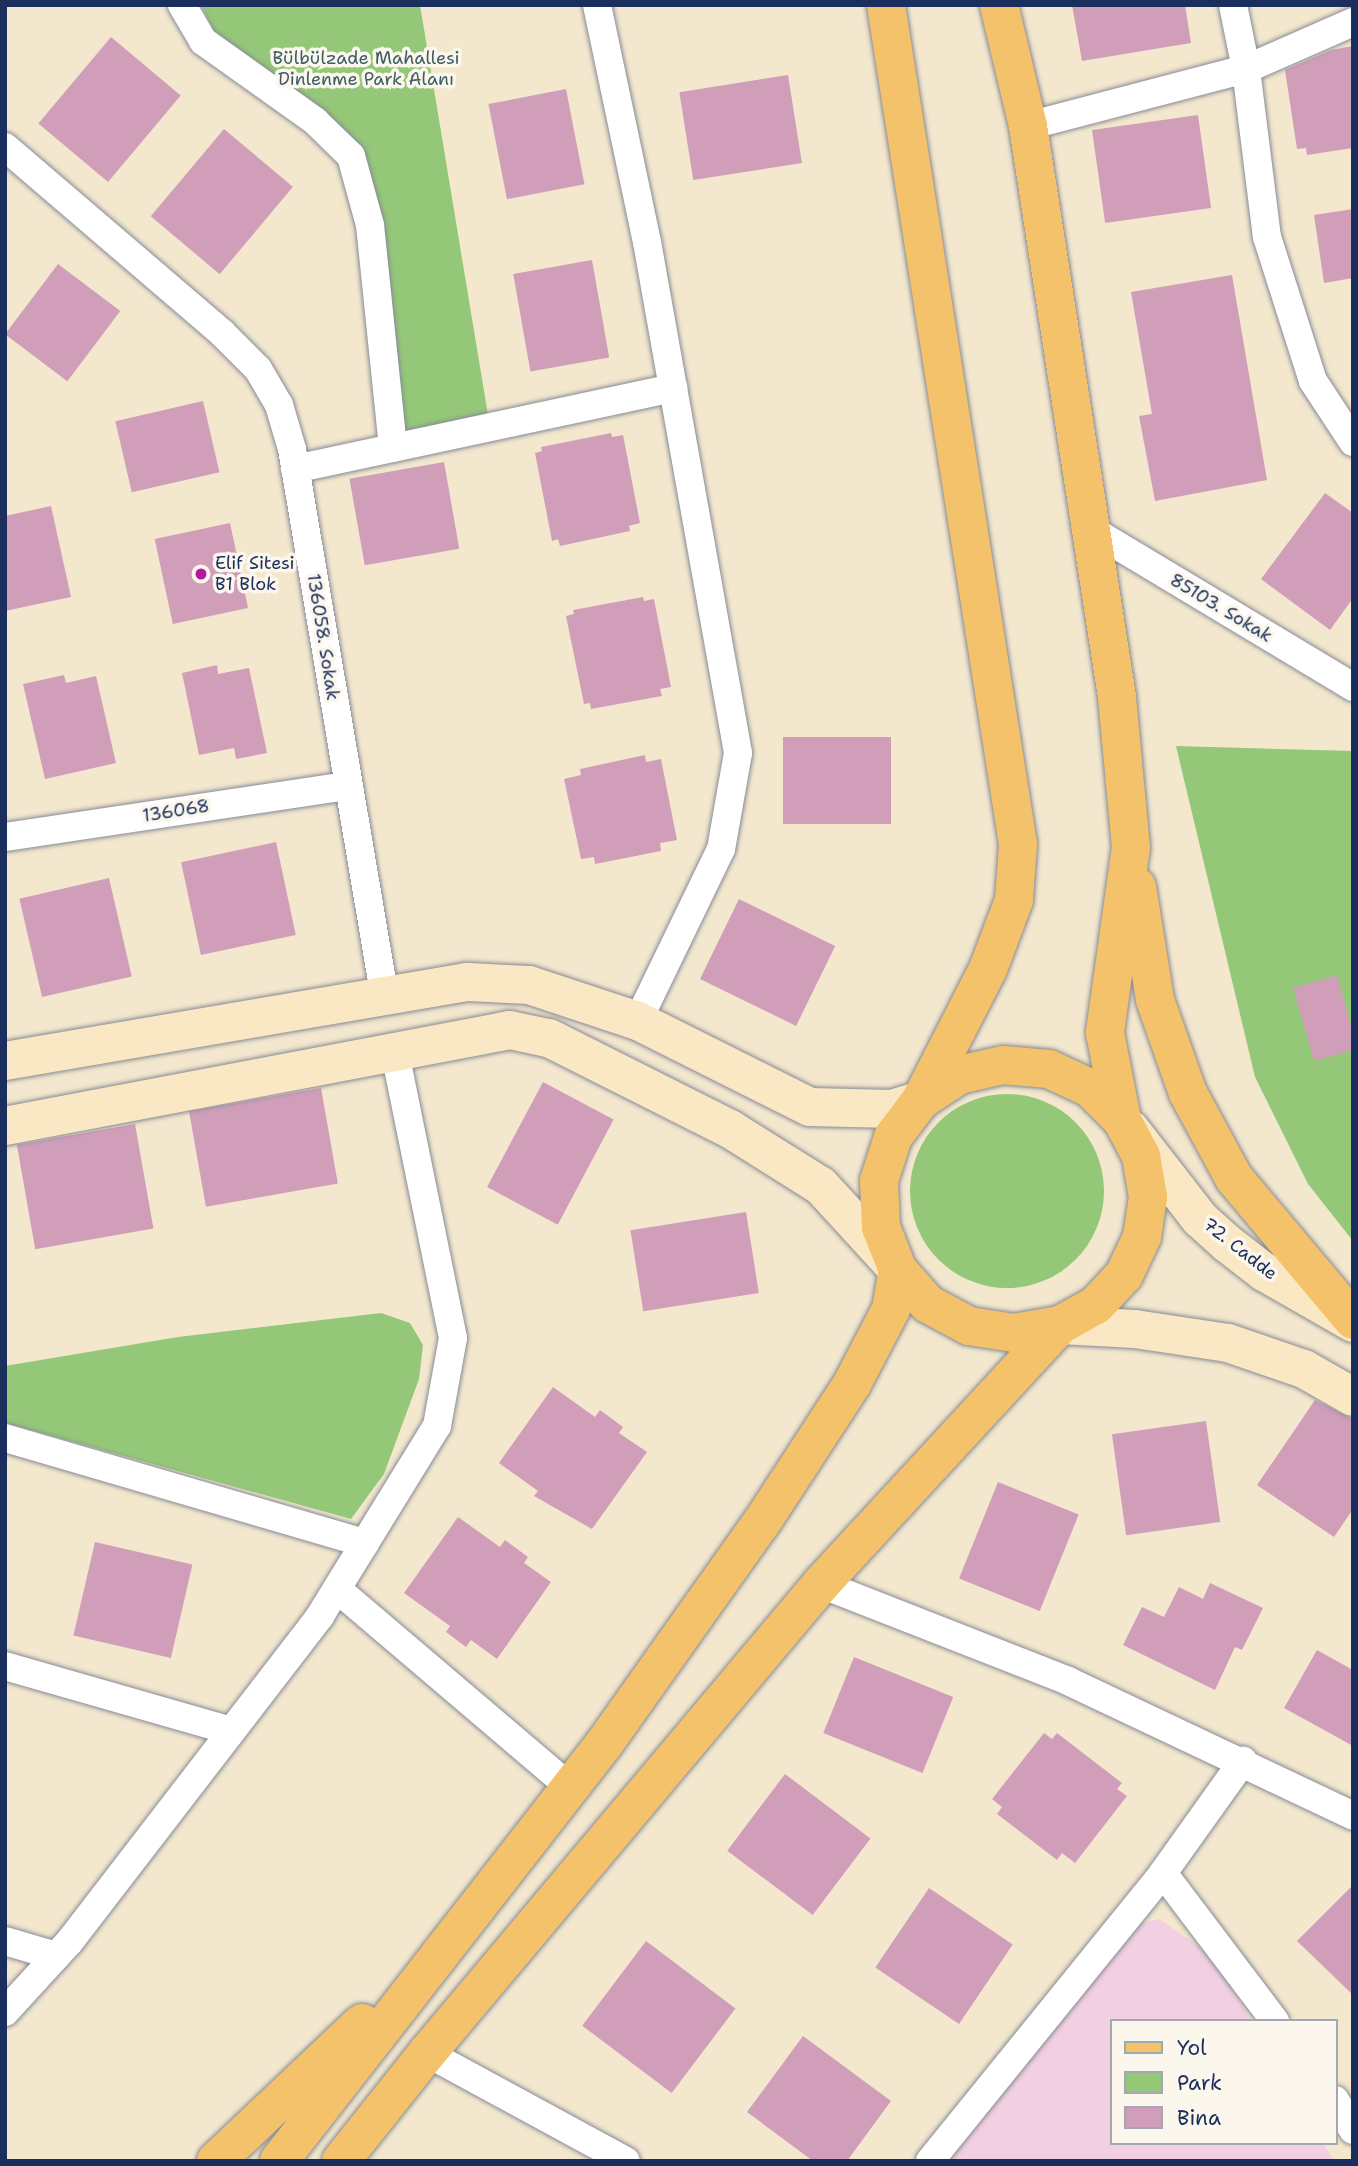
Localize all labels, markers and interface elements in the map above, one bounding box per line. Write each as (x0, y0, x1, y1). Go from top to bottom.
park label: Bülbülzade Mahallesi Dinlenme Park Alanı (272, 48, 460, 90)
place label: Elif Sitesi B1 Blok (215, 553, 295, 596)
marker: Elif Sitesi B1 Blok (193, 566, 209, 582)
street label: 85103. Sokak (1166, 569, 1276, 647)
street label: 136058. Sokak (302, 572, 344, 702)
street label: 136068 (141, 795, 211, 827)
street label: 72. Cadde (1199, 1213, 1281, 1285)
legend (1110, 2019, 1337, 2145)
text: Yol (1177, 2034, 1207, 2062)
text: Park (1177, 2069, 1222, 2097)
text: Bina (1177, 2104, 1221, 2132)

